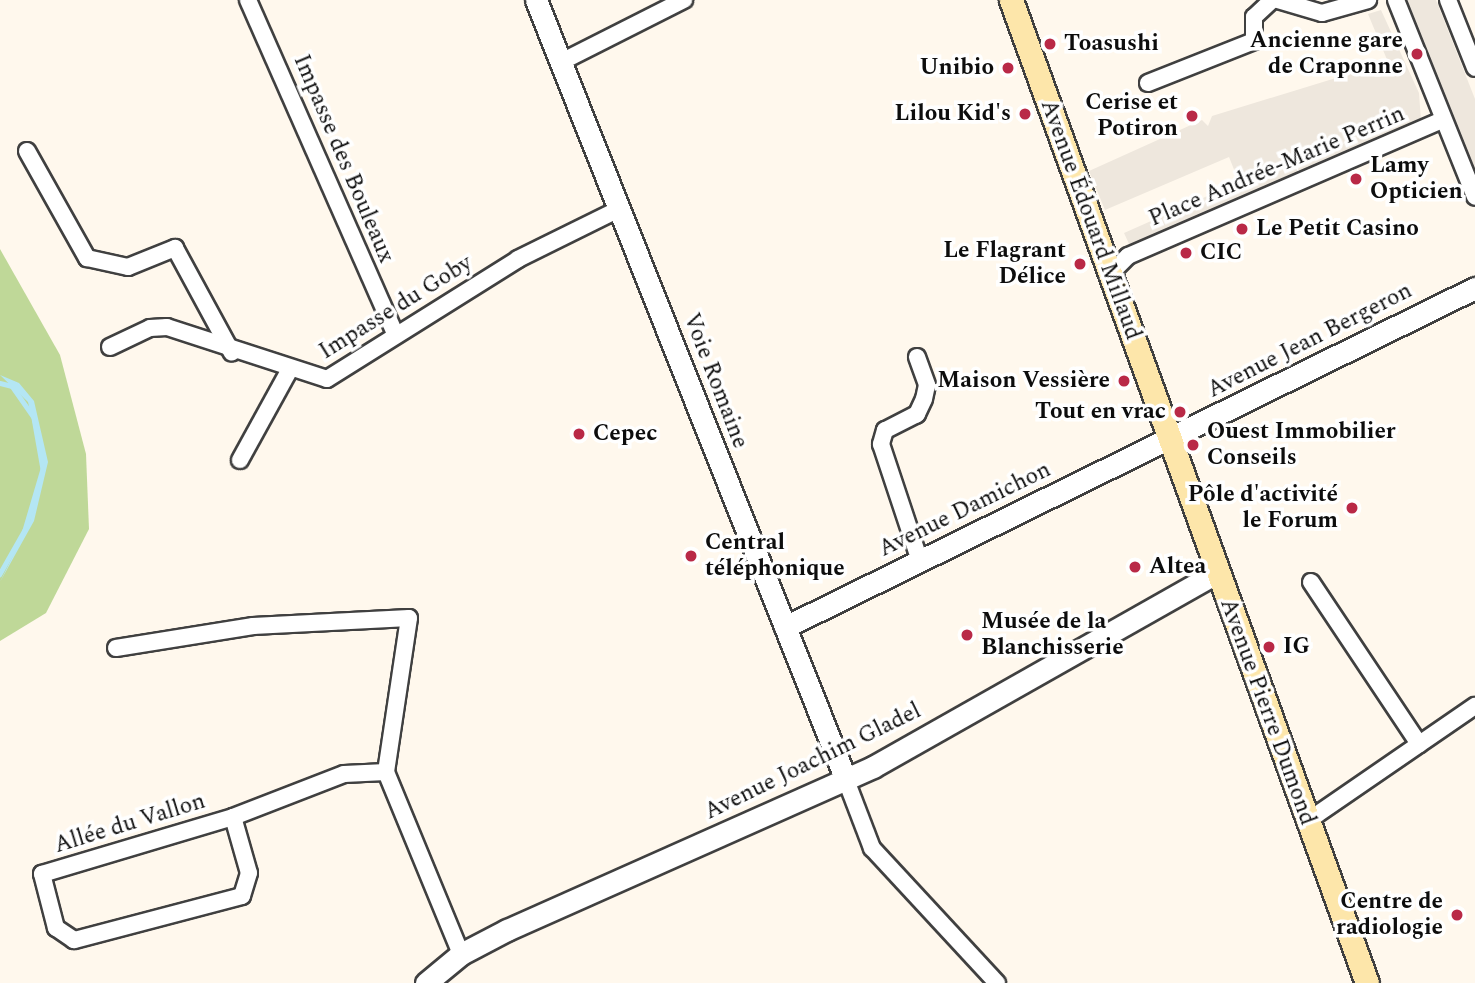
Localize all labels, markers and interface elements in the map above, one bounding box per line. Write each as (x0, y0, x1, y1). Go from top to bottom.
place label: Ancienne gare de Craponne (1250, 27, 1403, 81)
place label: Toasushi (1064, 30, 1159, 58)
marker: Toasushi (1042, 36, 1058, 52)
marker: Ancienne gare de Craponne (1409, 46, 1425, 62)
street label: Impasse des Bouleaux (287, 51, 399, 267)
place label: Unibio (919, 54, 994, 82)
marker: Unibio (1000, 60, 1016, 76)
place label: Cerise et Potiron (1085, 89, 1178, 143)
street label: Avenue Édouard Millaud (1034, 96, 1146, 344)
place label: Lilou Kid's (895, 100, 1011, 128)
street label: Place Andrée-Marie Perrin (1145, 101, 1409, 233)
marker: Lilou Kid's (1017, 106, 1033, 122)
marker: Cerise et Potiron (1184, 108, 1200, 124)
place label: Lamy Opticien (1370, 152, 1463, 206)
marker: Lamy Opticien (1348, 171, 1364, 187)
place label: Le Petit Casino (1256, 215, 1419, 243)
marker: Le Petit Casino (1234, 221, 1250, 237)
place label: Le Flagrant Délice (943, 237, 1066, 291)
place label: CIC (1200, 239, 1242, 267)
marker: CIC (1178, 245, 1194, 261)
street label: Impasse du Goby (314, 250, 478, 366)
marker: Le Flagrant Délice (1072, 256, 1088, 272)
street label: Avenue Jean Bergeron (1203, 277, 1417, 405)
street label: Voie Romaine (677, 309, 753, 453)
place label: Maison Vessière (937, 367, 1110, 395)
marker: Maison Vessière (1116, 373, 1132, 389)
place label: Tout en vrac (1035, 398, 1166, 426)
marker: Tout en vrac (1172, 404, 1188, 420)
place label: Ouest Immobilier Conseils (1207, 418, 1396, 472)
place label: Cepec (593, 420, 657, 448)
marker: Cepec (571, 426, 587, 442)
marker: Ouest Immobilier Conseils (1185, 437, 1201, 453)
street label: Avenue Damichon (875, 456, 1055, 564)
place label: Pôle d'activité le Forum (1188, 481, 1338, 535)
marker: Pôle d'activité le Forum (1344, 500, 1360, 516)
place label: Central téléphonique (705, 529, 845, 583)
marker: Central téléphonique (683, 548, 699, 564)
place label: Altea (1149, 553, 1206, 581)
marker: Altea (1127, 559, 1143, 575)
street label: Avenue Pierre Dumond (1213, 595, 1321, 829)
place label: Musée de la Blanchisserie (981, 608, 1124, 662)
marker: Musée de la Blanchisserie (959, 627, 975, 643)
place label: IG (1283, 633, 1310, 661)
marker: IG (1261, 639, 1277, 655)
street label: Avenue Joachim Gladel (700, 698, 926, 826)
street label: Allée du Vallon (51, 788, 209, 860)
place label: Centre de radiologie (1336, 888, 1443, 942)
marker: Centre de radiologie (1449, 907, 1465, 923)

